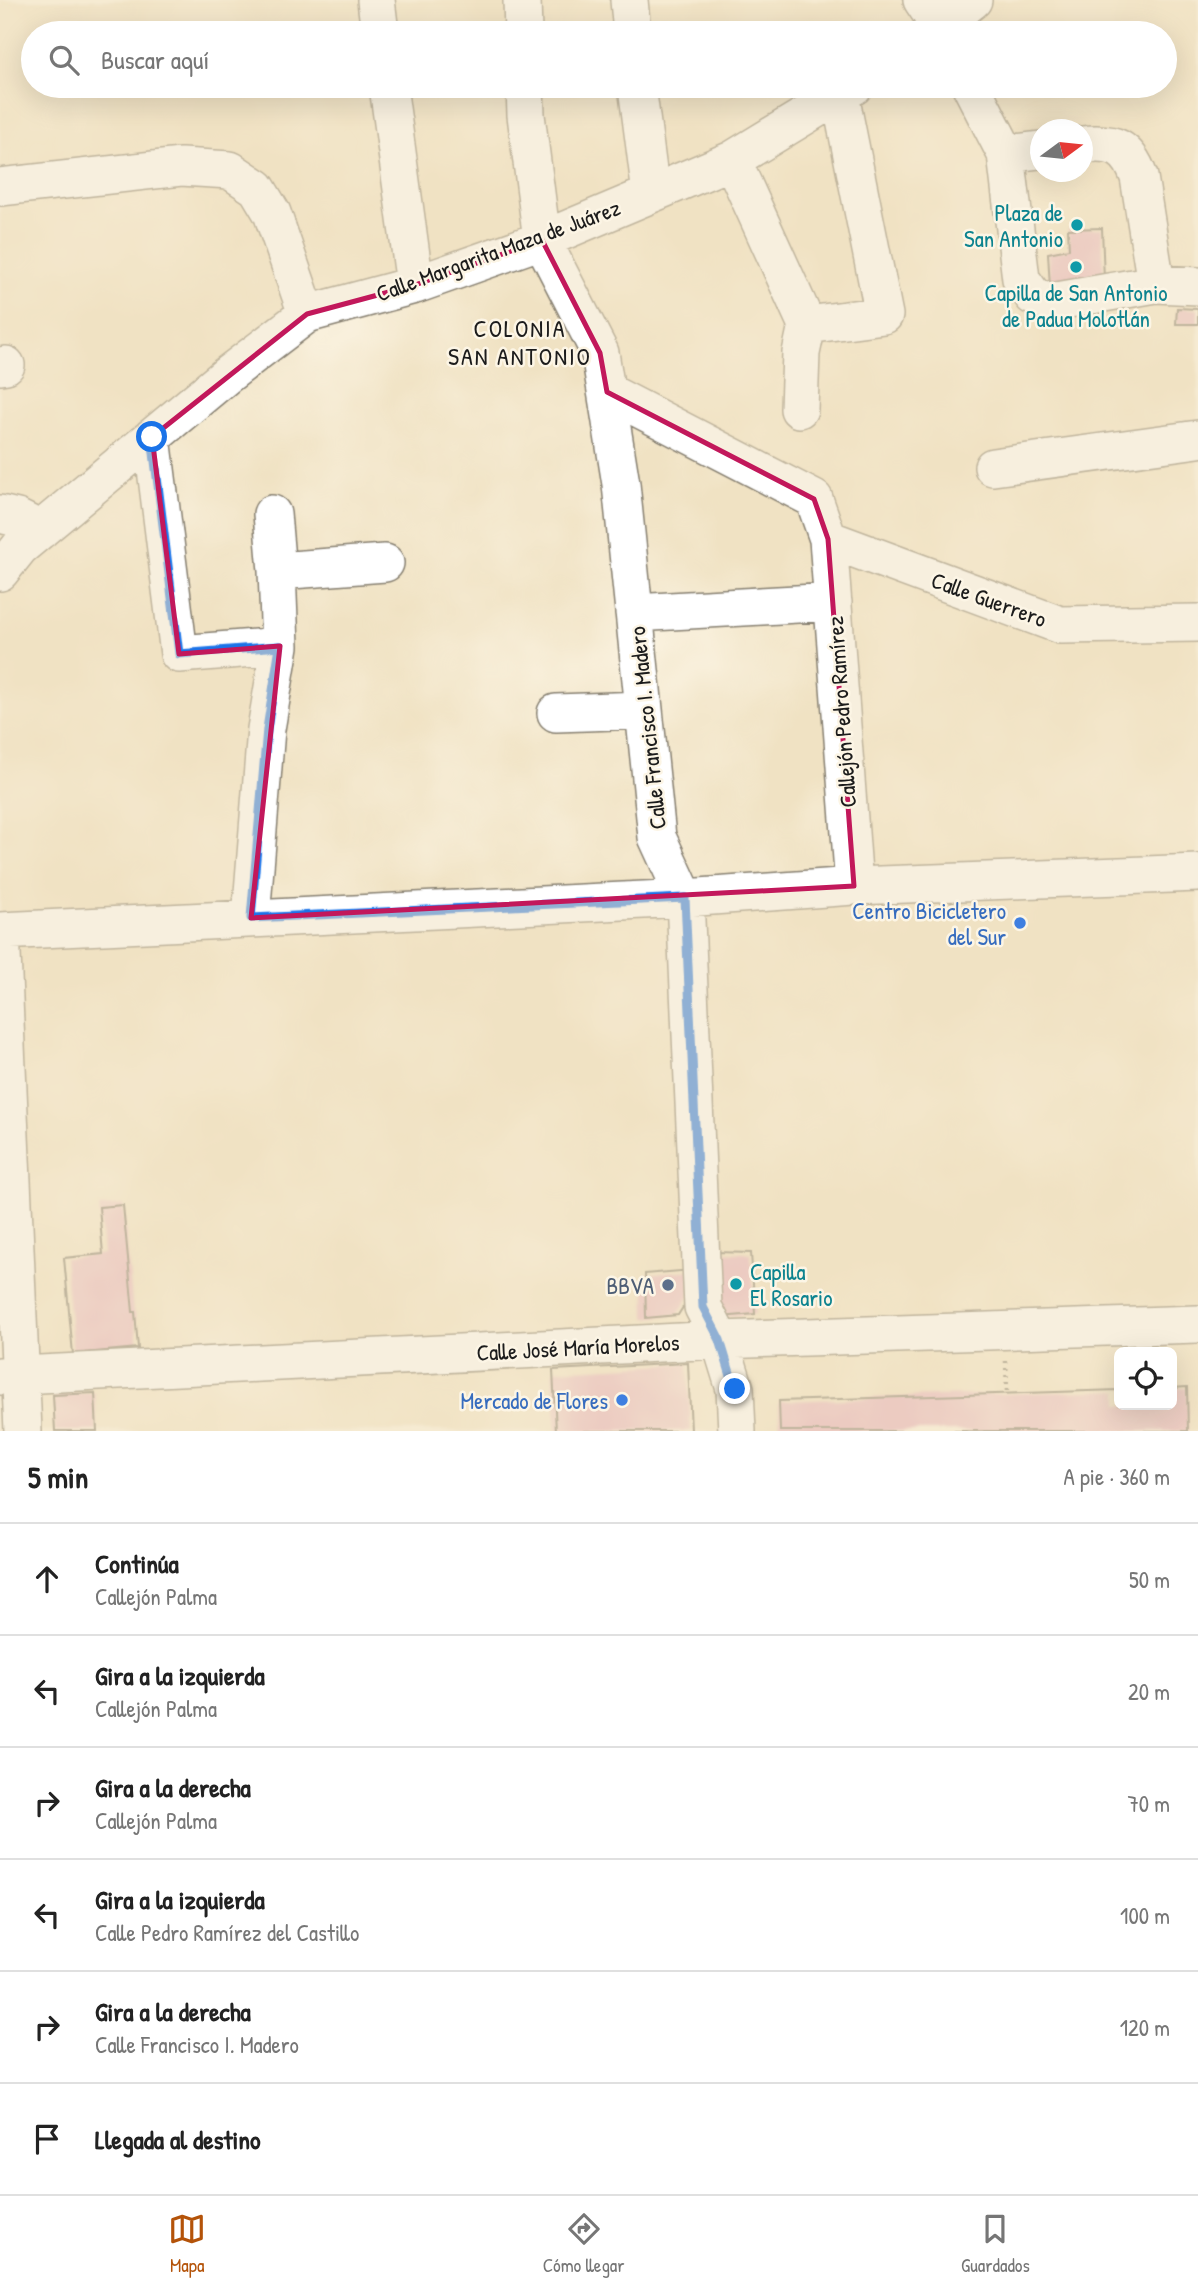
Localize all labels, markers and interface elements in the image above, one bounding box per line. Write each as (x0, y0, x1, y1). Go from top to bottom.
search box (21, 21, 1177, 98)
icon: search (45, 41, 83, 79)
text: Buscar aquí (101, 42, 209, 77)
north arrow (1030, 119, 1093, 182)
street label: Calle Margarita Maza de Juárez (372, 191, 625, 309)
place label: Plaza de San Antonio (964, 197, 1063, 254)
marker: Plaza de San Antonio (1069, 217, 1085, 233)
marker: Capilla de San Antonio de Padua Molotlán (1068, 259, 1084, 275)
place label: Capilla de San Antonio de Padua Molotlán (984, 277, 1168, 334)
district label: COLONIA SAN ANTONIO (448, 312, 592, 372)
route start (136, 421, 167, 452)
street label: Calle Guerrero (927, 564, 1051, 634)
street label: Callejón Pedro Ramírez (819, 615, 863, 809)
street label: Calle Francisco I. Madero (621, 625, 673, 831)
place label: Centro Bicicletero del Sur (852, 895, 1006, 952)
marker: Centro Bicicletero del Sur (1012, 915, 1028, 931)
place label: Capilla El Rosario (750, 1256, 832, 1313)
place label: BBVA (607, 1270, 654, 1301)
marker: Capilla El Rosario (728, 1276, 744, 1292)
marker: BBVA (660, 1277, 676, 1293)
street label: Calle José María Morelos (476, 1326, 680, 1368)
map controls (1114, 1347, 1177, 1410)
button: locate (1114, 1347, 1177, 1410)
route end (719, 1373, 750, 1404)
place label: Mercado de Flores (461, 1385, 608, 1416)
marker: Mercado de Flores (614, 1392, 630, 1408)
text: 5 min (28, 1457, 88, 1497)
text: A pie · 360 m (1063, 1461, 1170, 1492)
text: Continúa (95, 1546, 179, 1581)
icon: ahead (28, 1560, 66, 1598)
text: 50 m (1129, 1564, 1170, 1595)
text: Callejón Palma (95, 1581, 217, 1612)
text: Gira a la izquierda (95, 1658, 265, 1693)
icon: left (28, 1672, 66, 1710)
text: 20 m (1128, 1676, 1170, 1707)
text: Callejón Palma (95, 1693, 217, 1724)
text: Gira a la derecha (95, 1770, 251, 1805)
icon: right (28, 1784, 66, 1822)
text: 70 m (1127, 1788, 1170, 1819)
text: Callejón Palma (95, 1805, 217, 1836)
text: Gira a la izquierda (95, 1882, 265, 1917)
icon: left (28, 1896, 66, 1934)
text: 100 m (1120, 1900, 1170, 1931)
text: Calle Pedro Ramírez del Castillo (95, 1917, 359, 1948)
text: Gira a la derecha (95, 1994, 251, 2029)
icon: right (28, 2008, 66, 2046)
text: 120 m (1120, 2012, 1170, 2043)
text: Calle Francisco I. Madero (95, 2029, 299, 2060)
icon: arrive (28, 2120, 66, 2158)
text: Llegada al destino (95, 2122, 261, 2157)
tab: Mapa (168, 2210, 206, 2278)
tab: Cómo llegar (543, 2210, 625, 2278)
tab: Guardados (961, 2210, 1030, 2278)

